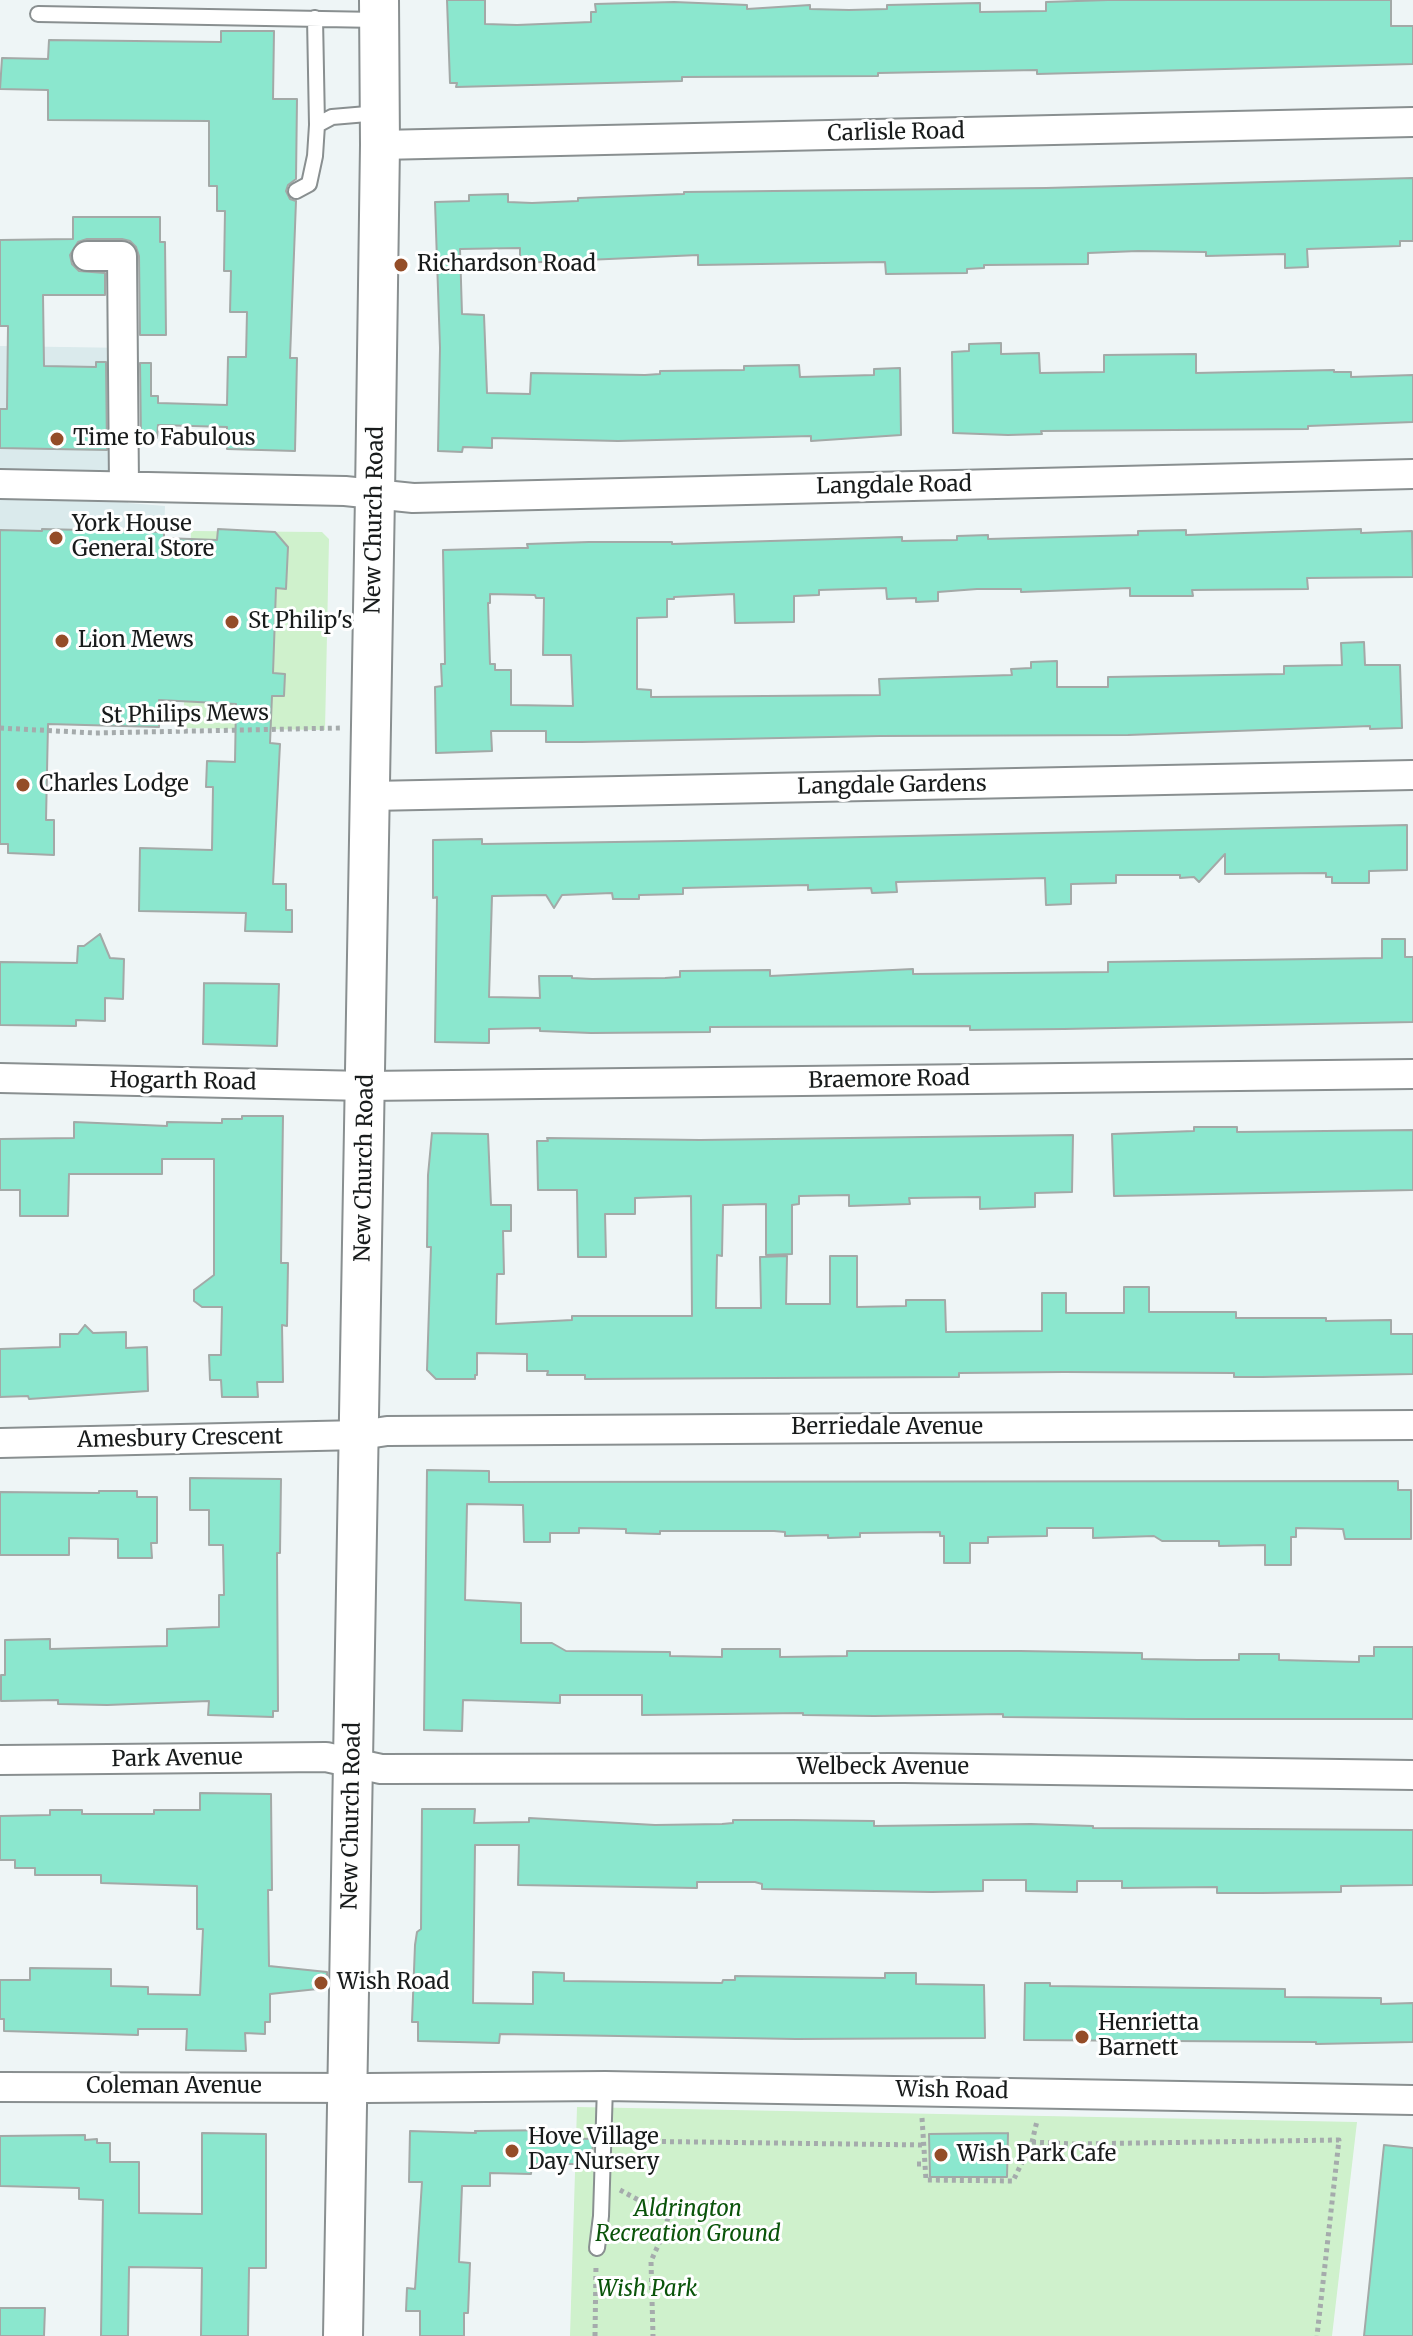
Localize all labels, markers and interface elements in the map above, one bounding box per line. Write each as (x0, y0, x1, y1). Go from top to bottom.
street label: Carlisle Road (827, 119, 965, 147)
place label: Richardson Road (417, 252, 596, 278)
marker: Richardson Road (392, 256, 410, 274)
place label: Time to Fabulous (73, 426, 255, 452)
street label: New Church Road (360, 426, 390, 614)
marker: Time to Fabulous (48, 430, 66, 448)
street label: Langdale Road (816, 471, 972, 501)
place label: York House General Store (72, 512, 214, 564)
marker: York House General Store (47, 529, 65, 547)
place label: St Philip's (248, 609, 353, 635)
marker: St Philip's (223, 613, 241, 631)
place label: Lion Mews (78, 628, 194, 654)
marker: Lion Mews (53, 632, 71, 650)
street label: St Philips Mews (101, 700, 269, 730)
street label: Langdale Gardens (797, 771, 987, 801)
place label: Charles Lodge (39, 772, 189, 798)
marker: Charles Lodge (14, 776, 32, 794)
street label: Braemore Road (808, 1065, 970, 1095)
street label: Hogarth Road (109, 1068, 257, 1096)
street label: New Church Road (350, 1074, 380, 1262)
street label: Berriedale Avenue (791, 1415, 983, 1441)
street label: Amesbury Crescent (77, 1424, 283, 1454)
street label: New Church Road (337, 1722, 367, 1910)
street label: Park Avenue (111, 1745, 243, 1773)
street label: Welbeck Avenue (797, 1755, 969, 1781)
place label: Wish Road (337, 1970, 450, 1996)
marker: Wish Road (312, 1974, 330, 1992)
place label: Henrietta Barnett (1098, 2011, 1199, 2062)
marker: Henrietta Barnett (1073, 2028, 1091, 2046)
street label: Coleman Avenue (86, 2074, 262, 2100)
street label: Wish Road (895, 2077, 1009, 2105)
place label: Hove Village Day Nursery (528, 2125, 659, 2176)
marker: Hove Village Day Nursery (503, 2142, 521, 2160)
place label: Wish Park Cafe (957, 2142, 1116, 2168)
marker: Wish Park Cafe (932, 2146, 950, 2164)
park label: Aldrington Recreation Ground (595, 2197, 781, 2248)
park label: Wish Park (597, 2277, 697, 2303)

